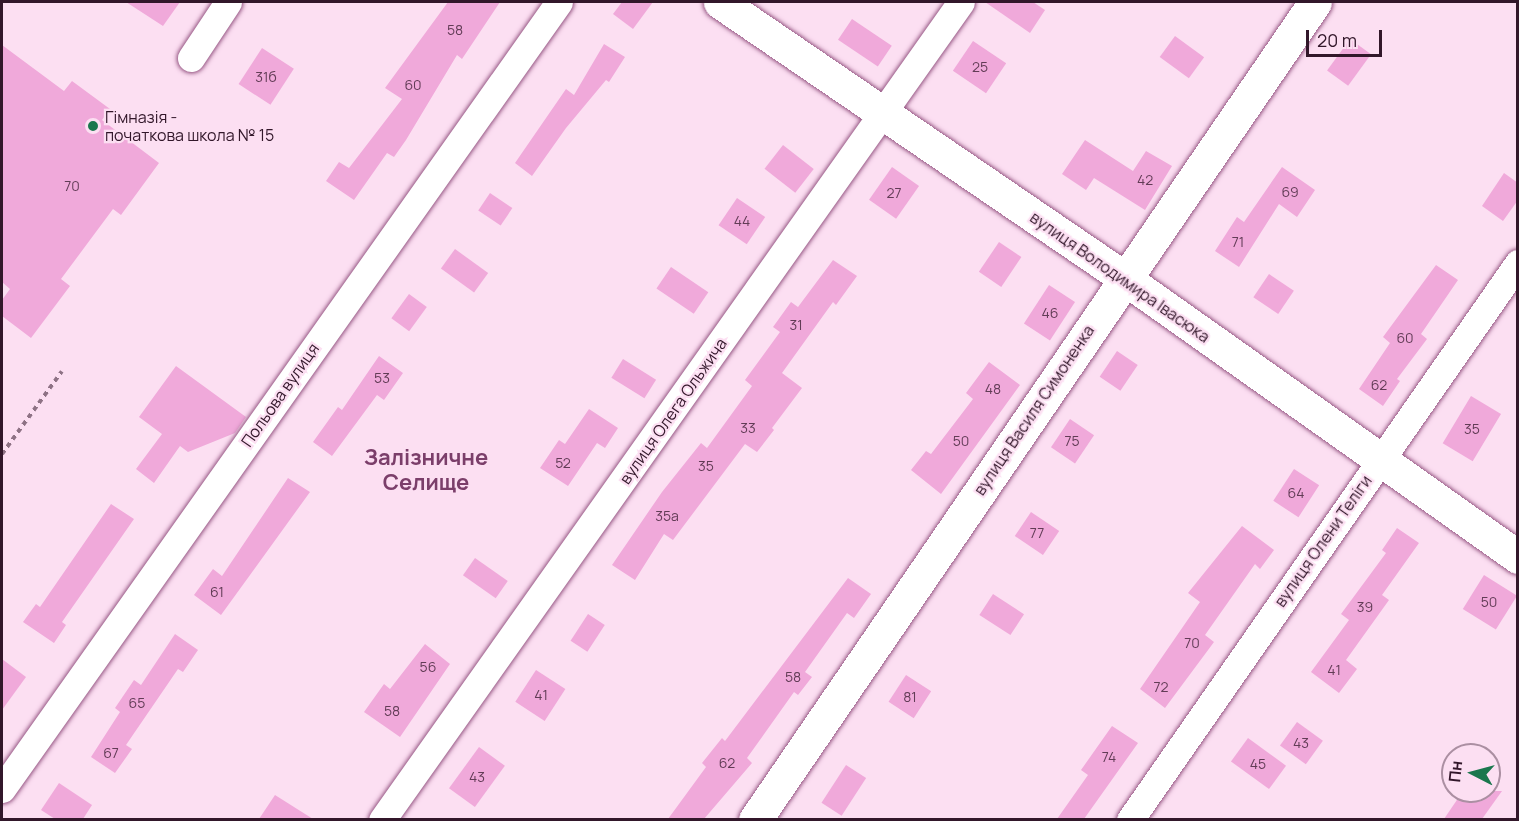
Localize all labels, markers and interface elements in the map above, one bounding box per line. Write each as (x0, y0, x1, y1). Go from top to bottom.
scale bar (1309, 18, 1386, 56)
house number: 58 (447, 22, 463, 38)
text: 20 m (1317, 28, 1357, 52)
house number: 25 (972, 59, 988, 75)
house number: 31б (255, 69, 277, 85)
house number: 60 (404, 77, 422, 93)
place label: Гімназія - початкова школа № 15 (105, 107, 274, 145)
marker: Гімназія - початкова школа № 15 (86, 119, 100, 133)
house number: 42 (1137, 172, 1153, 188)
house number: 70 (64, 178, 80, 194)
house number: 69 (1281, 184, 1299, 200)
house number: 27 (886, 185, 902, 201)
street label: вулиця Володимира Івасюка (1027, 208, 1213, 346)
house number: 44 (734, 213, 750, 229)
house number: 71 (1232, 234, 1244, 250)
house number: 46 (1042, 305, 1058, 321)
house number: 31 (789, 317, 803, 333)
street label: вулиця Василя Симоненка (970, 321, 1098, 499)
house number: 60 (1396, 330, 1414, 346)
street label: вулиця Олега Ольжича (615, 334, 731, 488)
street label: Польова вулиця (237, 339, 323, 451)
house number: 53 (374, 370, 390, 386)
house number: 62 (1371, 377, 1387, 393)
house number: 48 (985, 381, 1001, 397)
house number: 33 (740, 420, 756, 436)
house number: 35 (1464, 421, 1480, 437)
house number: 50 (953, 433, 969, 449)
house number: 75 (1064, 433, 1080, 449)
district label: Залізничне Селище (364, 444, 488, 496)
house number: 52 (555, 455, 571, 471)
house number: 35 (698, 458, 714, 474)
street label: вулиця Олени Теліги (1270, 472, 1376, 610)
house number: 64 (1288, 485, 1304, 501)
house number: 35а (655, 508, 679, 524)
house number: 77 (1030, 525, 1044, 541)
house number: 61 (210, 584, 224, 600)
house number: 50 (1481, 594, 1497, 610)
house number: 39 (1357, 599, 1373, 615)
house number: 70 (1184, 635, 1200, 651)
house number: 56 (420, 659, 436, 675)
house number: 41 (1327, 662, 1341, 678)
house number: 58 (785, 669, 801, 685)
house number: 72 (1153, 679, 1169, 695)
house number: 41 (534, 687, 548, 703)
house number: 81 (903, 689, 917, 705)
house number: 65 (129, 695, 145, 711)
house number: 58 (384, 703, 400, 719)
house number: 43 (1293, 735, 1309, 751)
north arrow (1441, 743, 1501, 803)
house number: 67 (103, 745, 119, 761)
house number: 74 (1102, 749, 1116, 765)
house number: 62 (719, 755, 735, 771)
house number: 45 (1250, 756, 1266, 772)
text: Пн (1443, 759, 1467, 783)
house number: 43 (469, 769, 485, 785)

